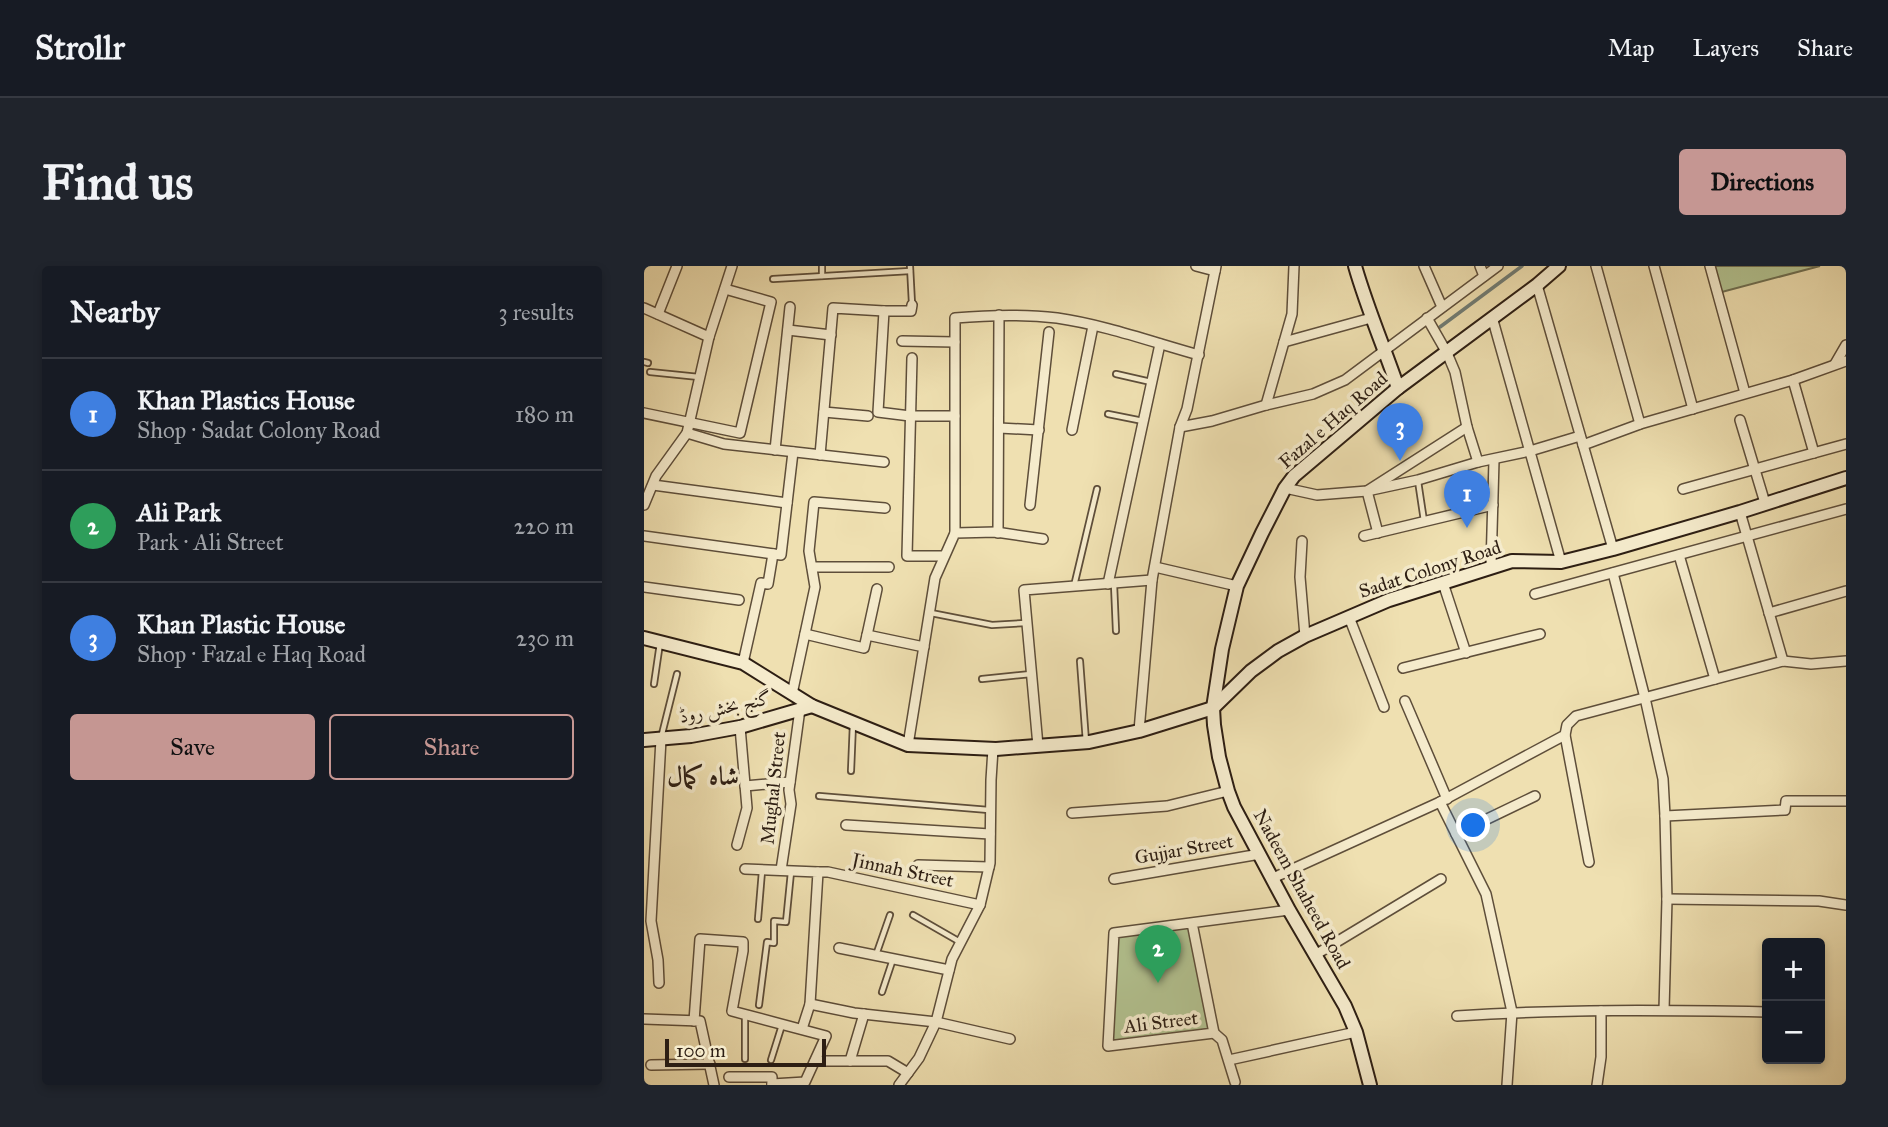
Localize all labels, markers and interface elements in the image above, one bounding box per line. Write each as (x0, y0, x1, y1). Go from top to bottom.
text: Strollr (35, 28, 125, 68)
text: Map (1608, 33, 1655, 63)
text: Layers (1693, 33, 1759, 63)
text: Share (1797, 33, 1853, 63)
button: Directions (1679, 149, 1846, 215)
text: Find us (42, 153, 193, 212)
text: Nearby (70, 294, 160, 330)
text: 3 results (498, 298, 574, 326)
street label: Fazal e Haq Road (1274, 366, 1393, 474)
text: Khan Plastics House (137, 384, 355, 416)
text: 1 (88, 400, 98, 428)
text: 180 m (515, 400, 574, 428)
pin: 3 (1377, 403, 1423, 461)
text: Shop · Sadat Colony Road (137, 416, 380, 444)
pin: 1 (1444, 470, 1490, 528)
text: Ali Park (137, 496, 221, 528)
text: 2 (87, 512, 99, 540)
text: 220 m (514, 512, 574, 540)
text: Park · Ali Street (137, 528, 284, 556)
street label: Sadat Colony Road (1356, 535, 1504, 603)
text: Khan Plastic House (137, 608, 345, 640)
text: 3 (88, 624, 98, 652)
text: 230 m (516, 624, 574, 652)
text: Shop · Fazal e Haq Road (137, 640, 366, 668)
street label: گنج بخش روڈ (677, 686, 775, 734)
button: Save (70, 714, 315, 780)
button: Share (329, 714, 574, 780)
street label: Mughal Street (756, 730, 791, 846)
district label: شاہ کمال (667, 760, 739, 792)
street label: Nadeem Shaheed Road (1249, 805, 1356, 973)
your location (1456, 808, 1490, 842)
street label: Gujjar Street (1133, 829, 1235, 869)
street label: Jinnah Street (848, 848, 956, 893)
pin: 2 (1135, 925, 1181, 983)
map controls (1762, 938, 1825, 1064)
button: + (1762, 938, 1825, 1001)
button: − (1762, 1001, 1825, 1064)
street label: Ali Street (1122, 1006, 1200, 1038)
scale bar (665, 1036, 826, 1068)
text: 100 m (676, 1039, 726, 1062)

